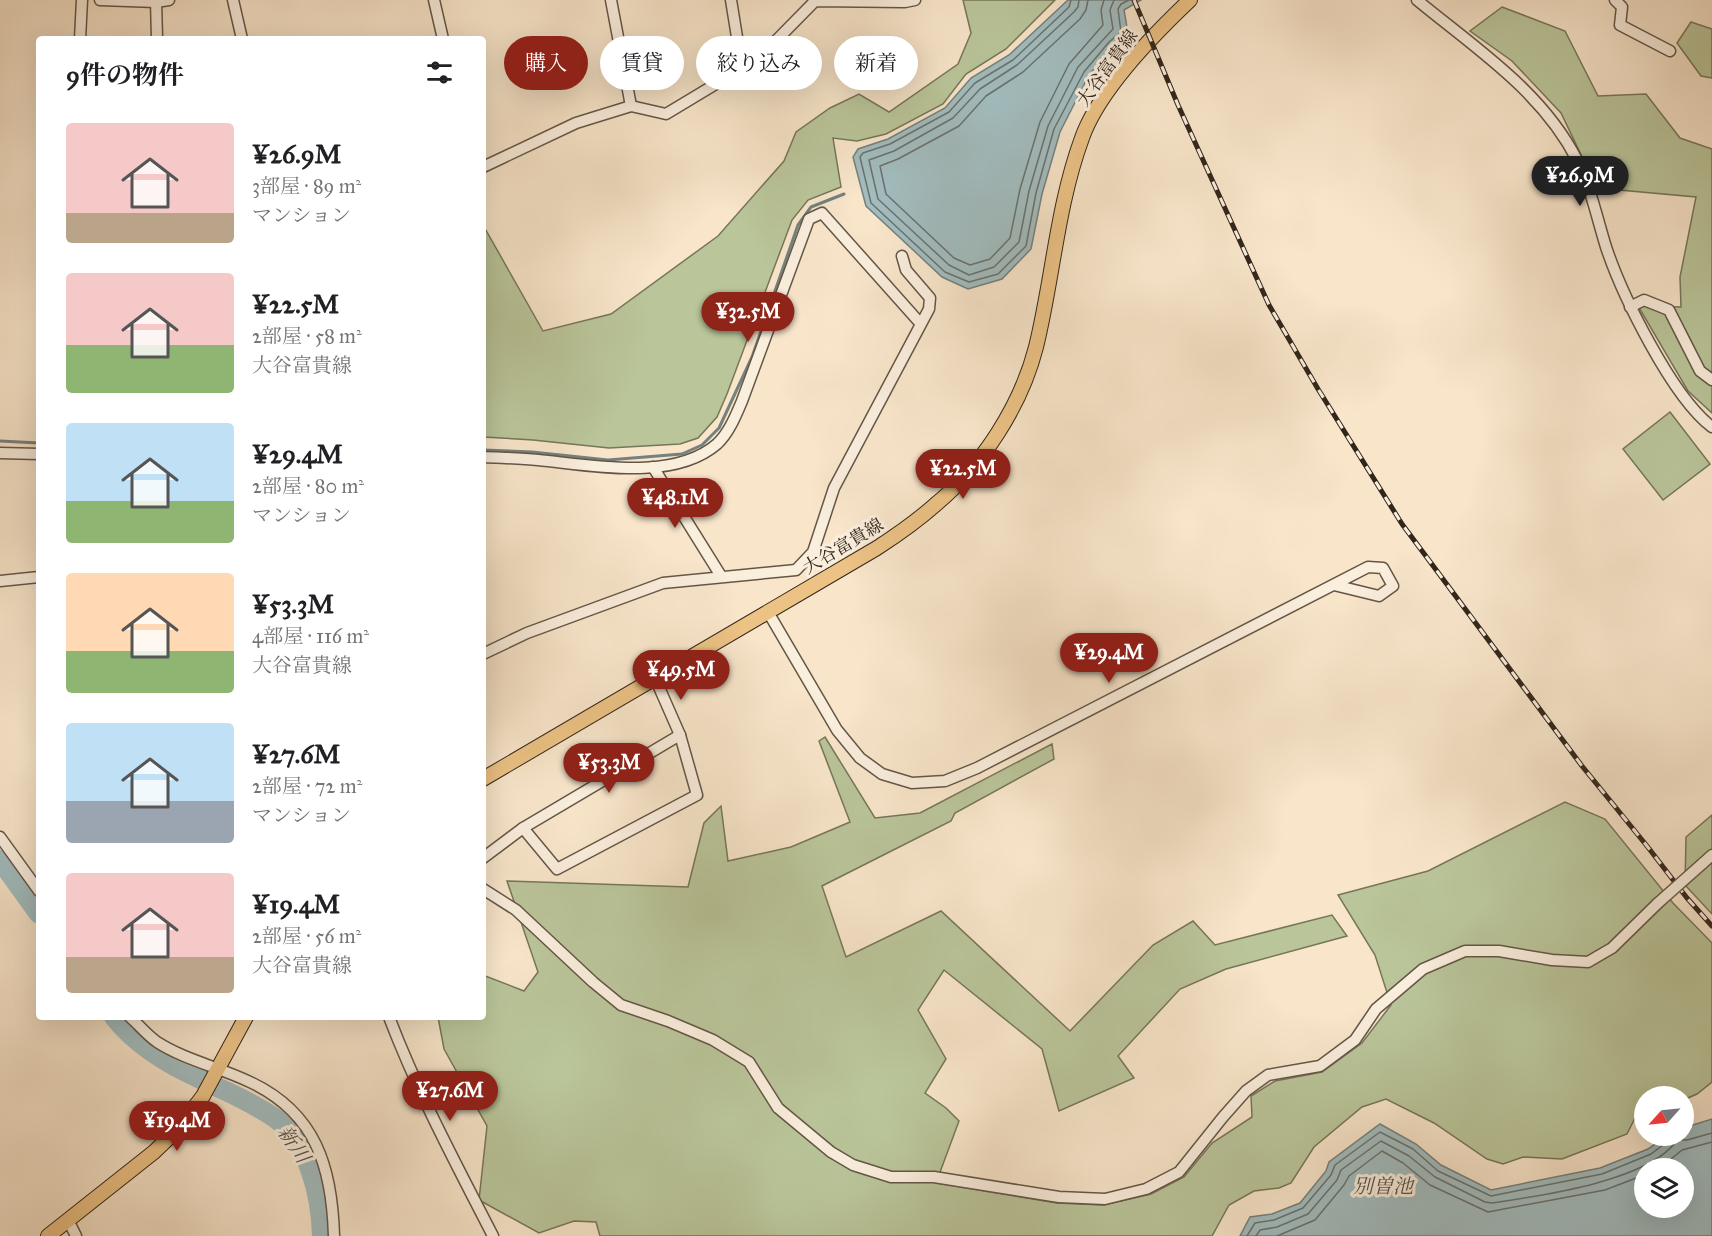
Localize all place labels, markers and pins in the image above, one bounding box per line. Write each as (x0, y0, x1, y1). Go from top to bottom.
pin: ¥26.9M (1531, 156, 1629, 207)
pin: ¥32.5M (699, 292, 797, 343)
pin: ¥22.5M (914, 449, 1012, 500)
pin: ¥48.1M (626, 478, 724, 529)
pin: ¥29.4M (1060, 633, 1158, 684)
pin: ¥49.5M (632, 650, 730, 701)
pin: ¥53.3M (560, 743, 658, 794)
pin: ¥27.6M (401, 1071, 499, 1122)
pin: ¥19.4M (128, 1101, 226, 1152)

